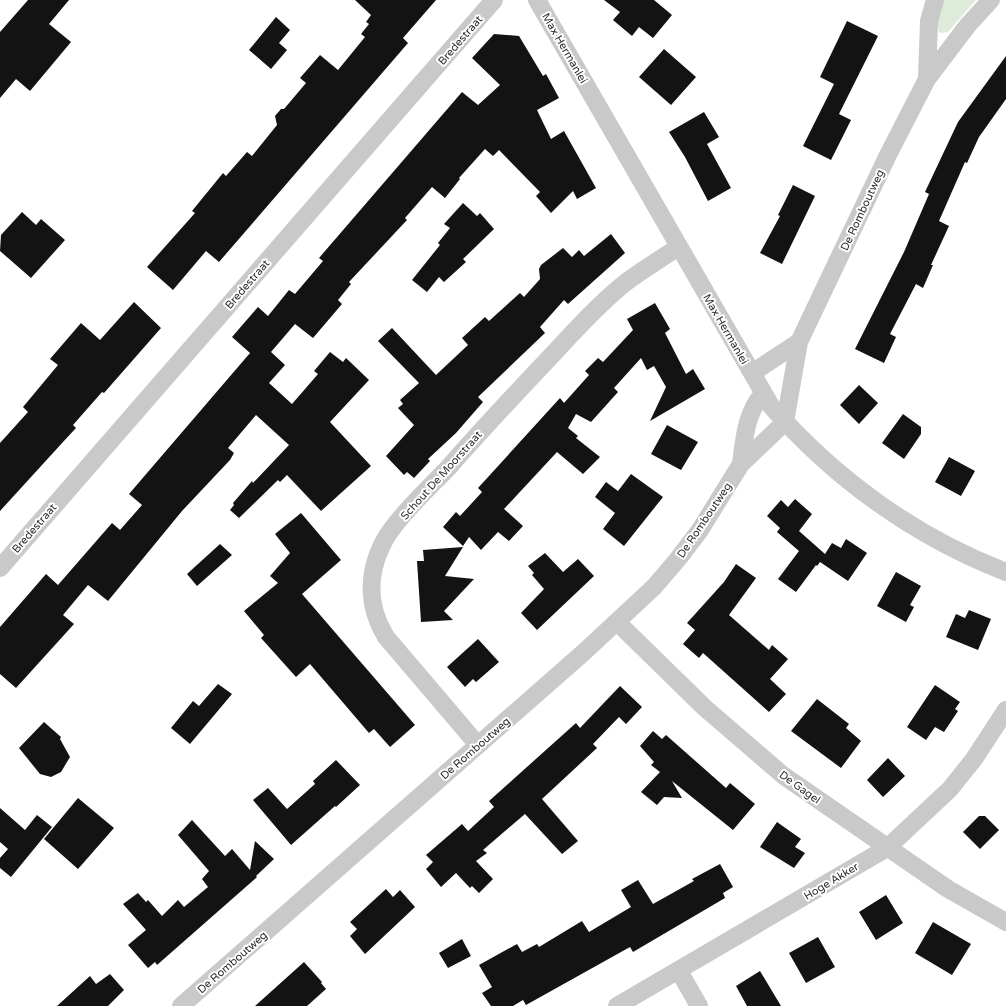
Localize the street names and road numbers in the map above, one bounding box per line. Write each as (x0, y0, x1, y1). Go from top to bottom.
street label: Max Hermanlei (539, 11, 590, 86)
street label: Bredestraat (435, 13, 485, 68)
street label: De Romboutweg (838, 168, 887, 253)
street label: Bredestraat (222, 257, 272, 312)
street label: Max Hermanlei (700, 292, 751, 367)
street label: Schout De Moorstraat (398, 428, 485, 522)
street label: De Romboutweg (674, 480, 734, 560)
street label: Bredestraat (9, 501, 59, 556)
street label: De Romboutweg (438, 715, 513, 782)
street label: De Gagel (777, 768, 823, 807)
street label: Hoge Akker (802, 860, 862, 903)
street label: De Romboutweg (195, 929, 270, 996)

